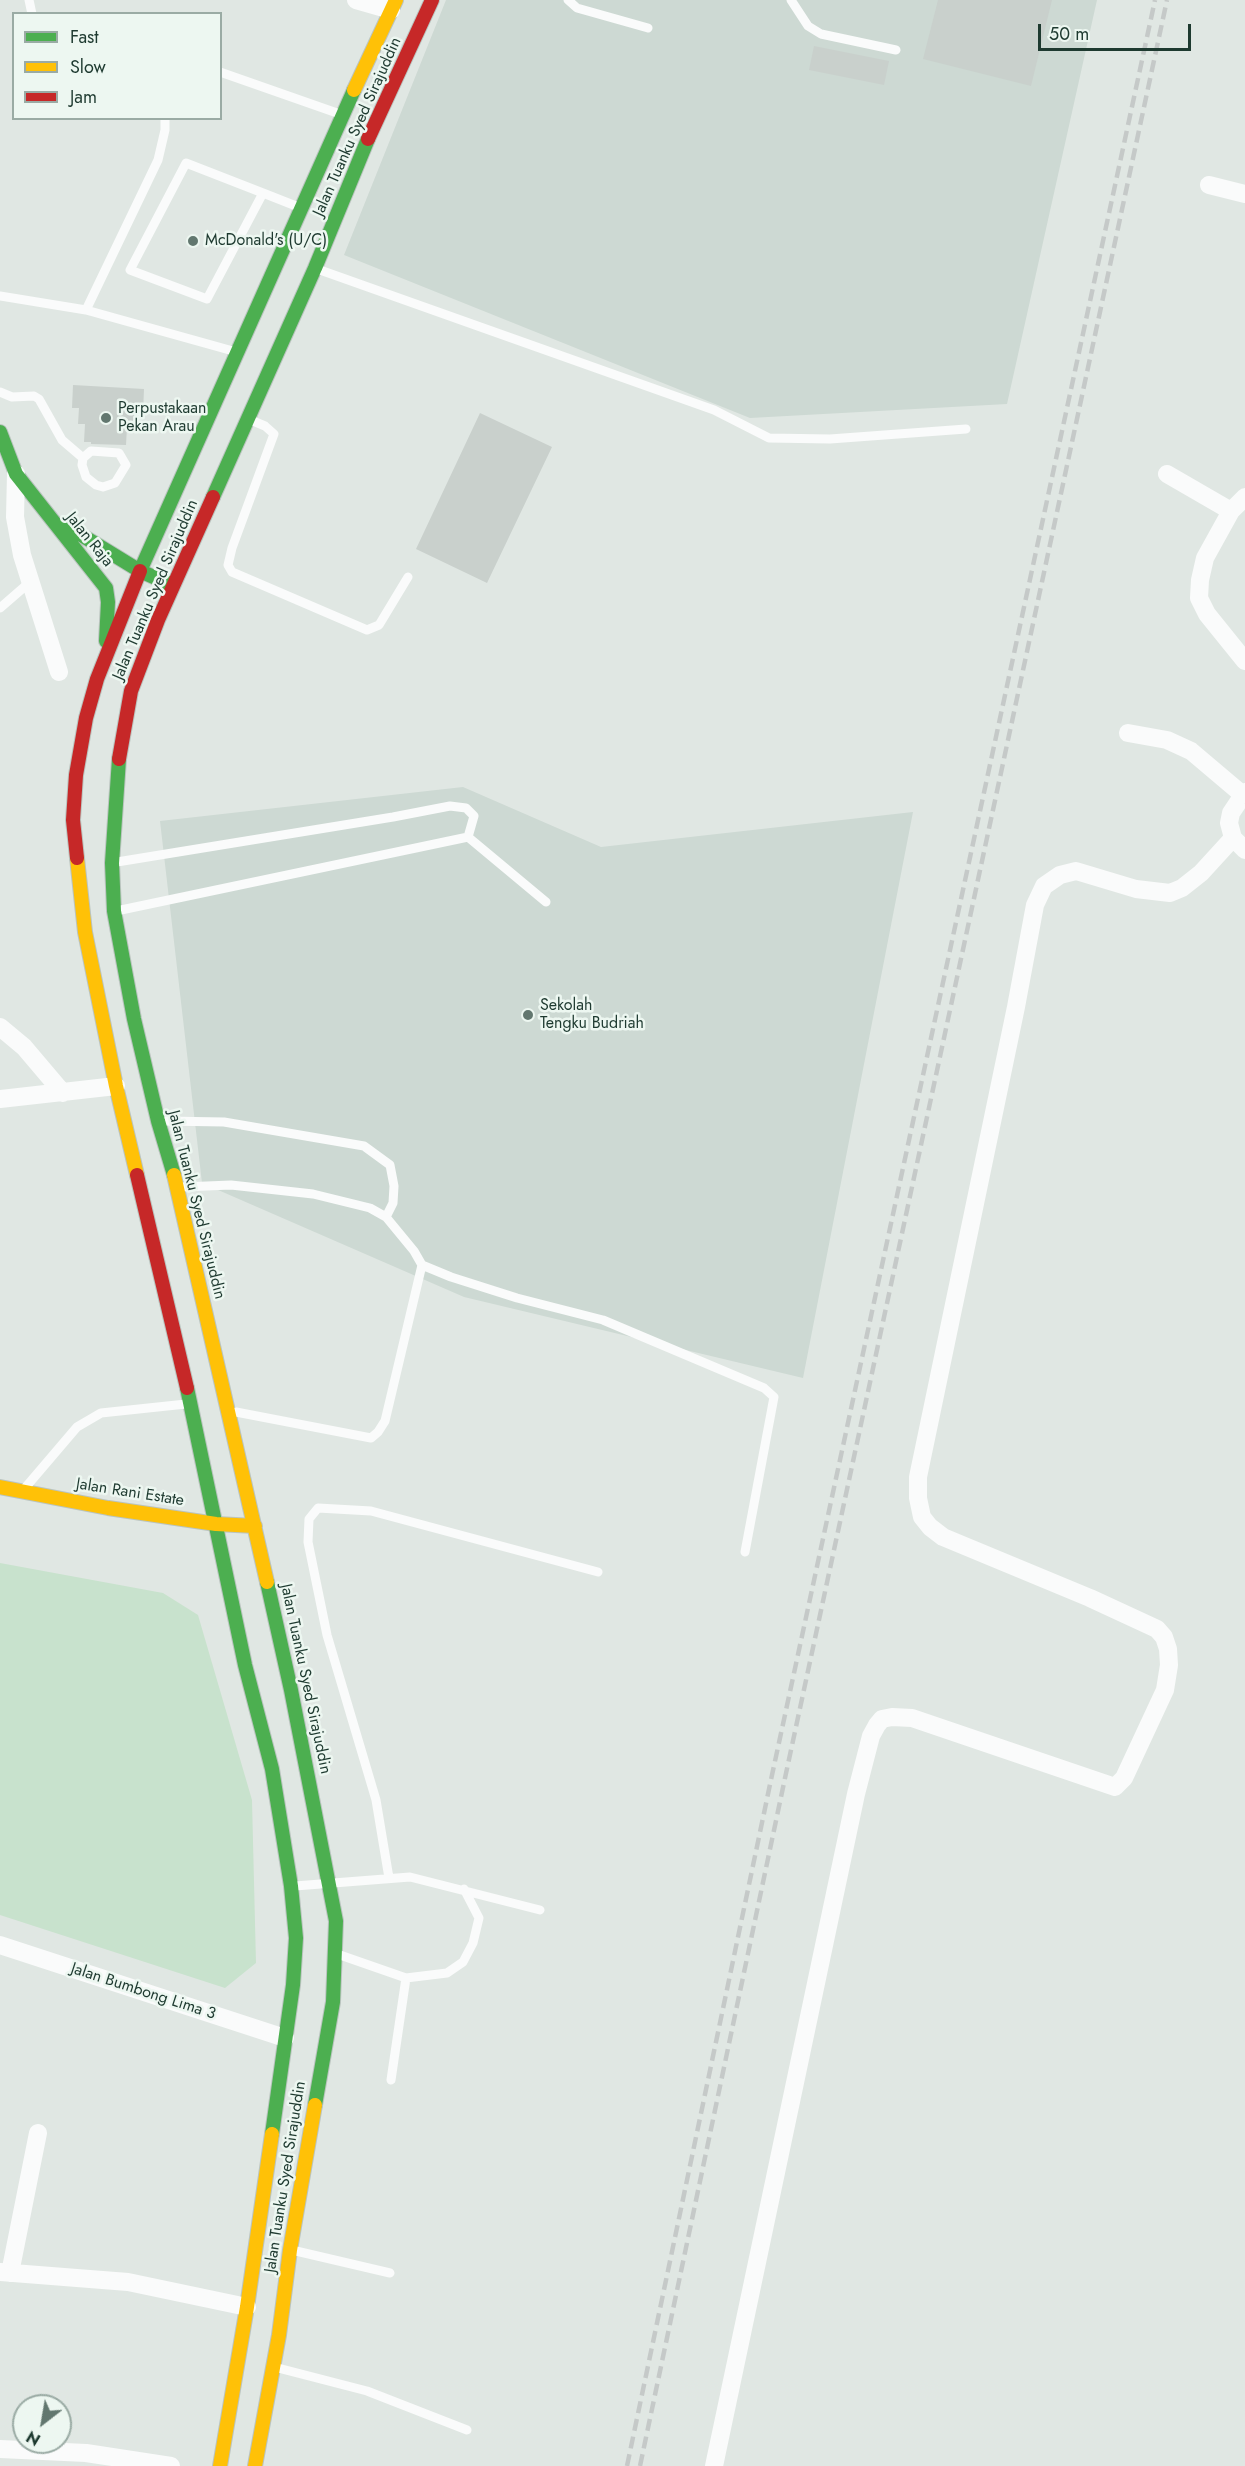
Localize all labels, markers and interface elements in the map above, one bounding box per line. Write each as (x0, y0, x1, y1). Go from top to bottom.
legend (12, 12, 222, 120)
scale bar (1041, 12, 1194, 50)
text: 50 m (1049, 21, 1089, 47)
text: Fast (70, 24, 99, 50)
street label: Jalan Tuanku Syed Sirajuddin (310, 35, 406, 219)
text: Slow (70, 54, 106, 80)
text: Jam (70, 84, 97, 110)
place label: McDonald's (U/C) (205, 231, 327, 251)
marker: McDonald's (U/C) (186, 234, 200, 248)
place label: Perpustakaan Pekan Arau (118, 399, 206, 437)
marker: Perpustakaan Pekan Arau (99, 411, 113, 425)
street label: Jalan Tuanku Syed Sirajuddin (109, 497, 203, 683)
street label: Jalan Raja (61, 509, 117, 571)
place label: Sekolah Tengku Budriah (540, 996, 644, 1034)
marker: Sekolah Tengku Budriah (521, 1008, 535, 1022)
street label: Jalan Tuanku Syed Sirajuddin (163, 1109, 229, 1301)
street label: Jalan Rani Estate (75, 1475, 185, 1511)
street label: Jalan Tuanku Syed Sirajuddin (275, 1582, 335, 1776)
street label: Jalan Bumbong Lima 3 (68, 1960, 218, 2024)
street label: Jalan Tuanku Syed Sirajuddin (261, 2080, 311, 2274)
north arrow (12, 2394, 72, 2454)
text: N (22, 2425, 45, 2451)

